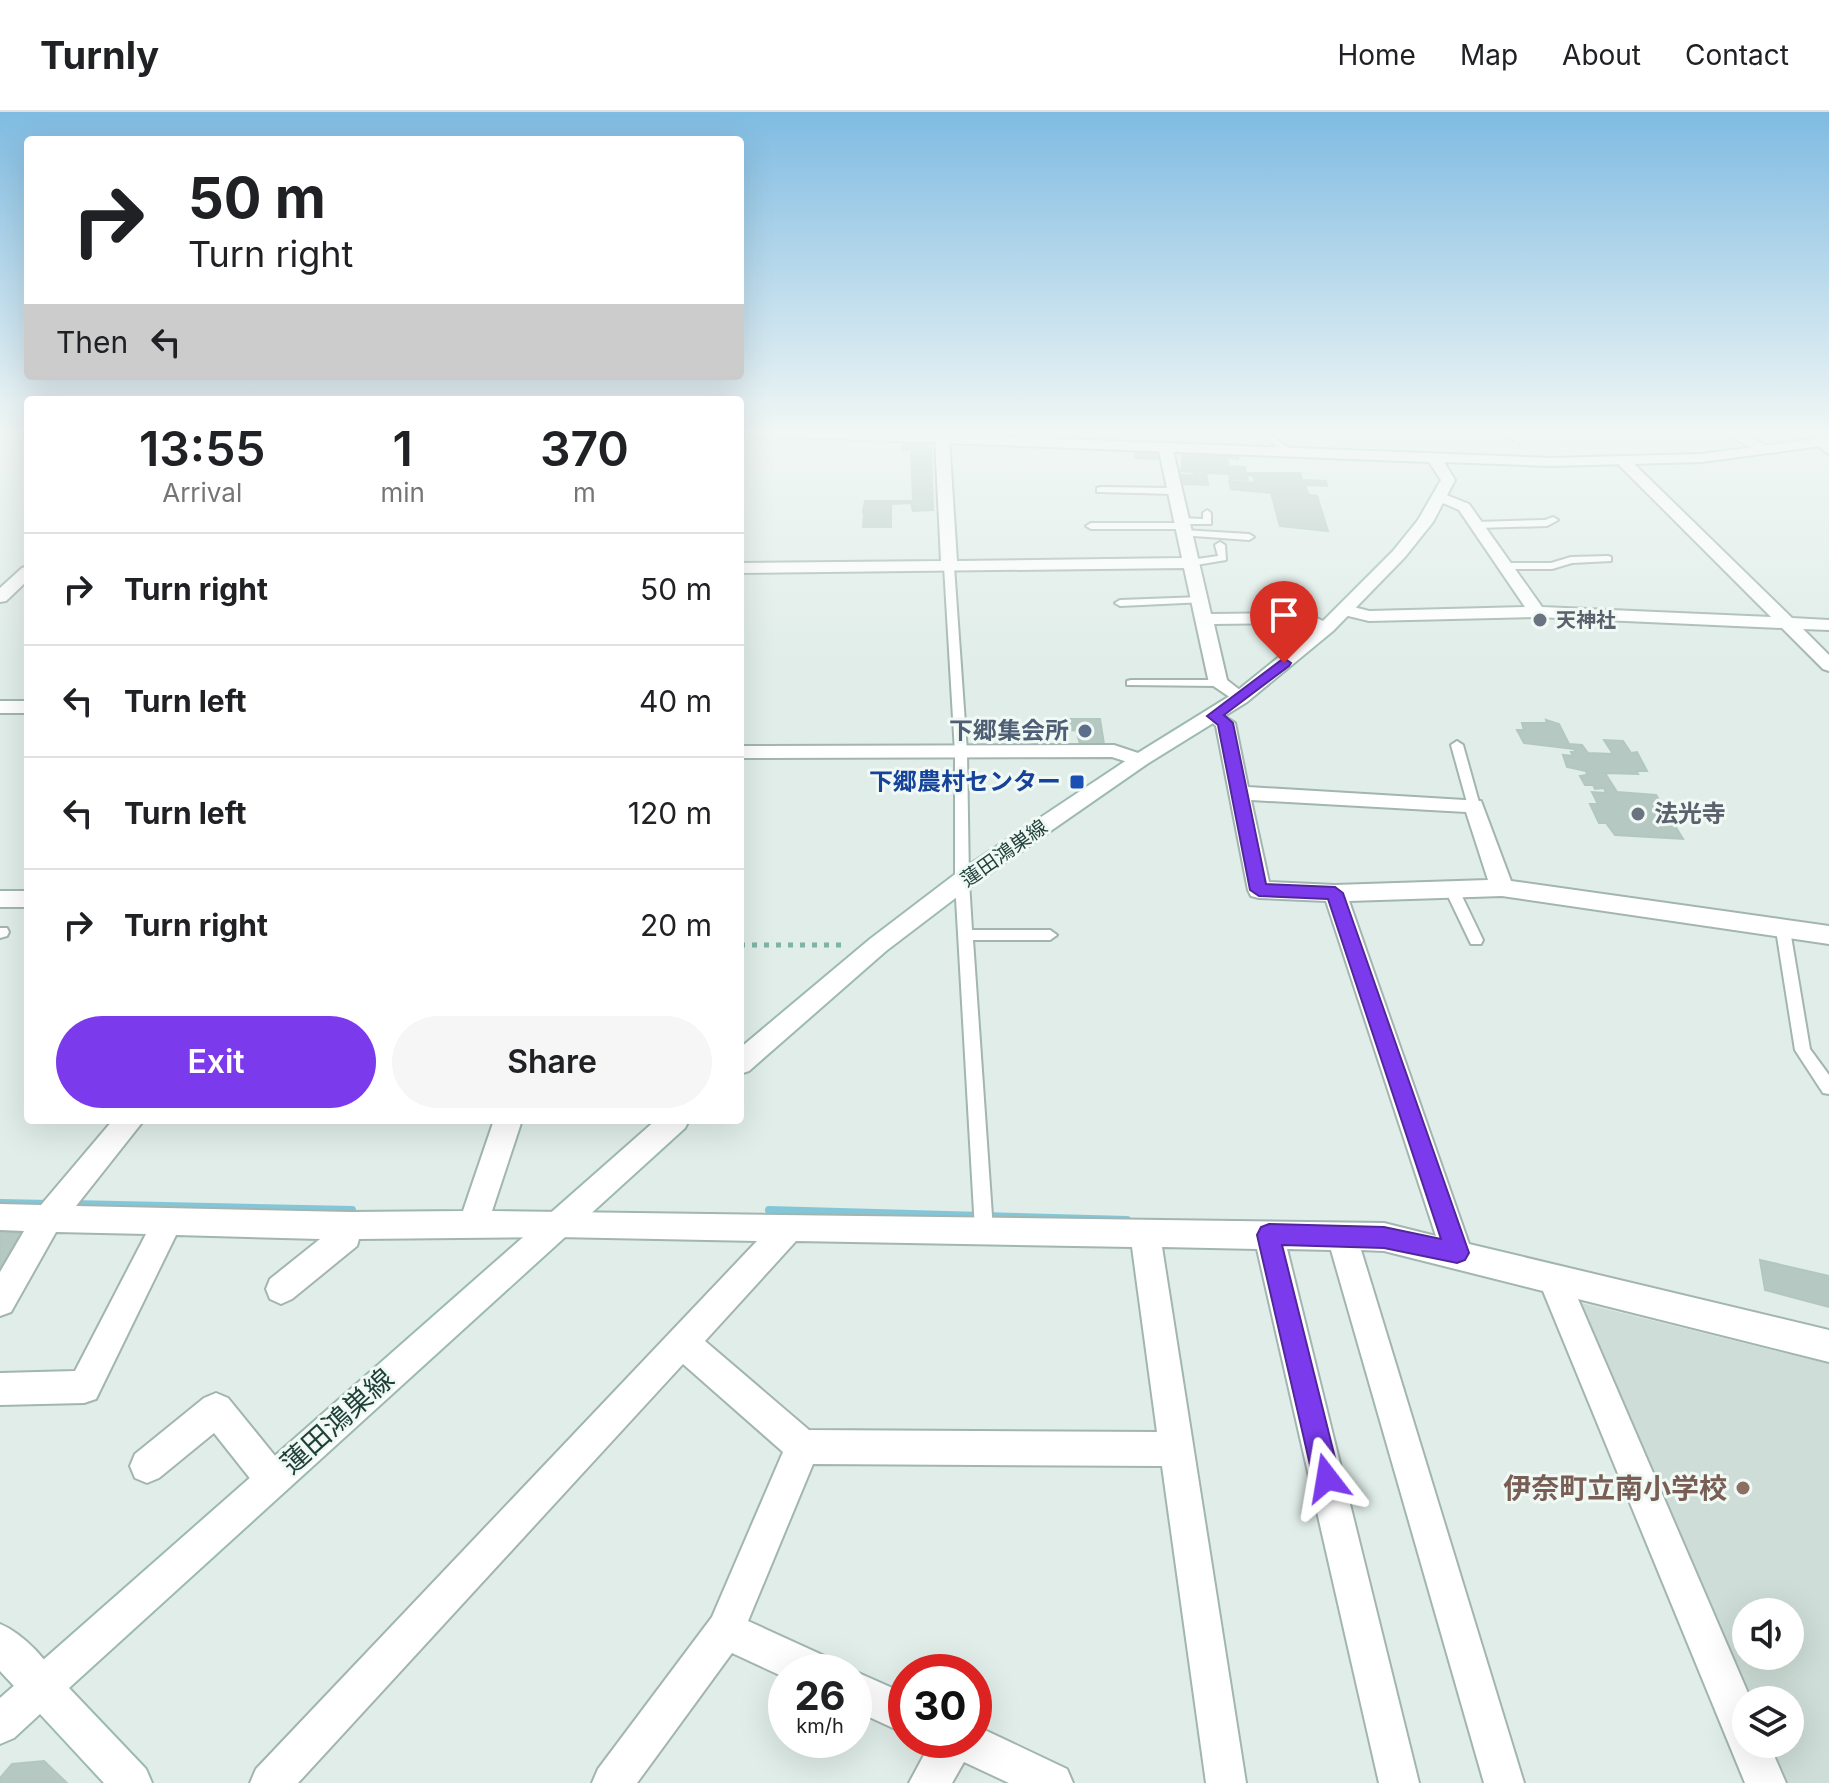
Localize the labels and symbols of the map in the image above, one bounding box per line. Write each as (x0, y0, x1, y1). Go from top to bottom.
pin (1250, 581, 1318, 663)
place label: 天神社 (1556, 608, 1616, 632)
marker: 天神社 (1531, 611, 1549, 629)
place label: 下郷集会所 (949, 716, 1069, 745)
marker: 下郷集会所 (1076, 722, 1094, 740)
place label: 下郷農村センター (869, 767, 1061, 796)
marker: 下郷農村センター (1068, 773, 1086, 791)
place label: 法光寺 (1654, 799, 1726, 828)
marker: 法光寺 (1629, 805, 1647, 823)
street label: 蓮田鴻巣線 (956, 814, 1052, 892)
street label: 蓮田鴻巣線 (274, 1362, 400, 1480)
position arrow (1285, 1436, 1369, 1520)
place label: 伊奈町立南小学校 (1503, 1471, 1727, 1505)
marker: 伊奈町立南小学校 (1734, 1479, 1752, 1497)
speed limit sign: 30 (888, 1654, 992, 1758)

